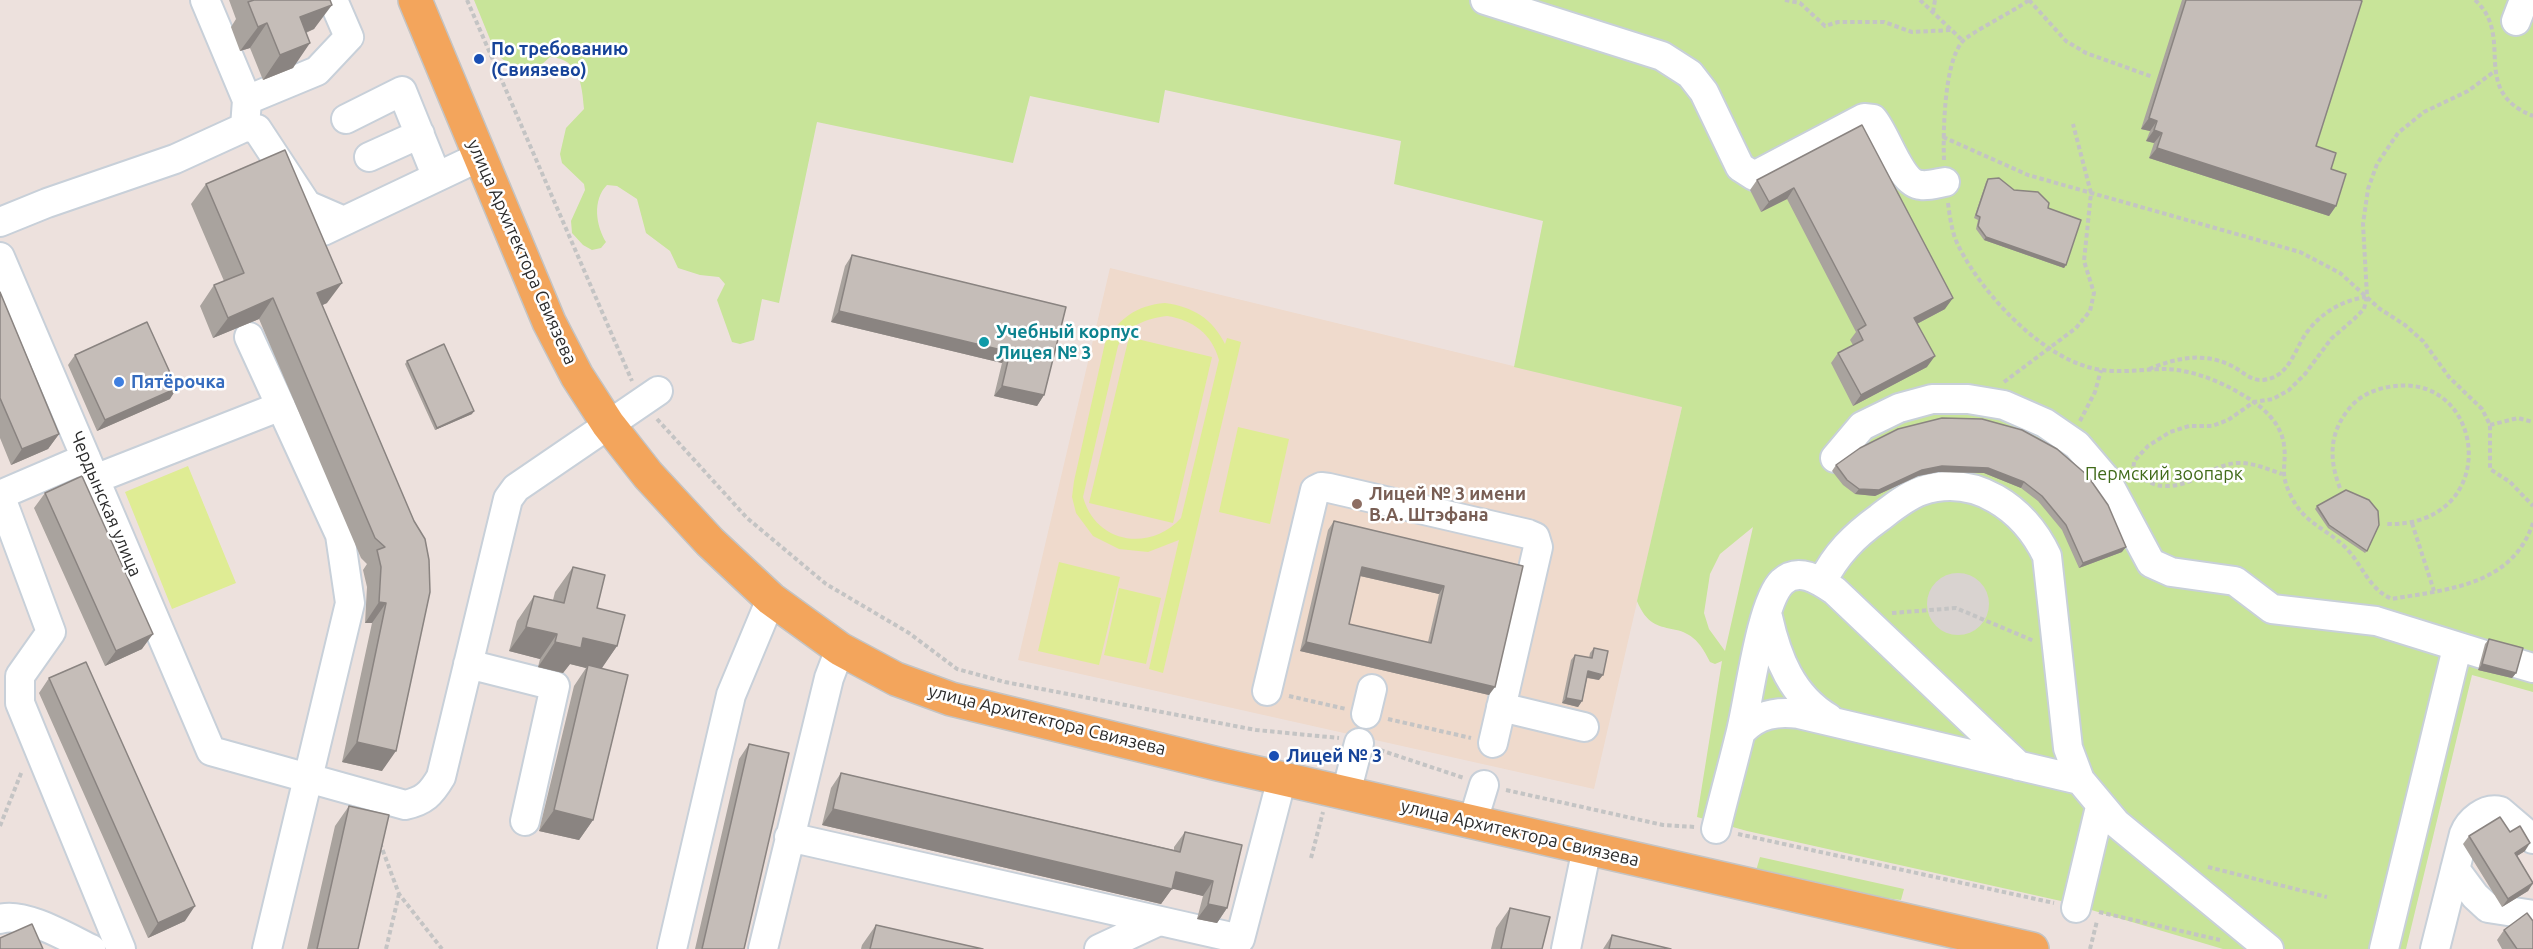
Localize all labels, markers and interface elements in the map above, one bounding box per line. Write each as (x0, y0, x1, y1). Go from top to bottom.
place label: По требованию (Свиязево) (491, 38, 628, 80)
marker: По требованию (Свиязево) (472, 52, 486, 66)
street label: улица Архитектора Свиязева (463, 136, 581, 368)
place label: Учебный корпус Лицея № 3 (996, 321, 1139, 364)
marker: Учебный корпус Лицея № 3 (977, 335, 991, 349)
place label: Пятёрочка (131, 371, 225, 393)
marker: Пятёрочка (112, 375, 126, 389)
street label: Чердынская улица (66, 428, 146, 580)
park label: Пермский зоопарк (2085, 463, 2243, 485)
place label: Лицей № 3 имени В.А. Штэфана (1369, 483, 1526, 526)
marker: Лицей № 3 имени В.А. Штэфана (1350, 497, 1364, 511)
street label: улица Архитектора Свиязева (926, 680, 1168, 760)
place label: Лицей № 3 (1286, 745, 1382, 767)
marker: Лицей № 3 (1267, 749, 1281, 763)
street label: улица Архитектора Свиязева (1399, 795, 1641, 871)

